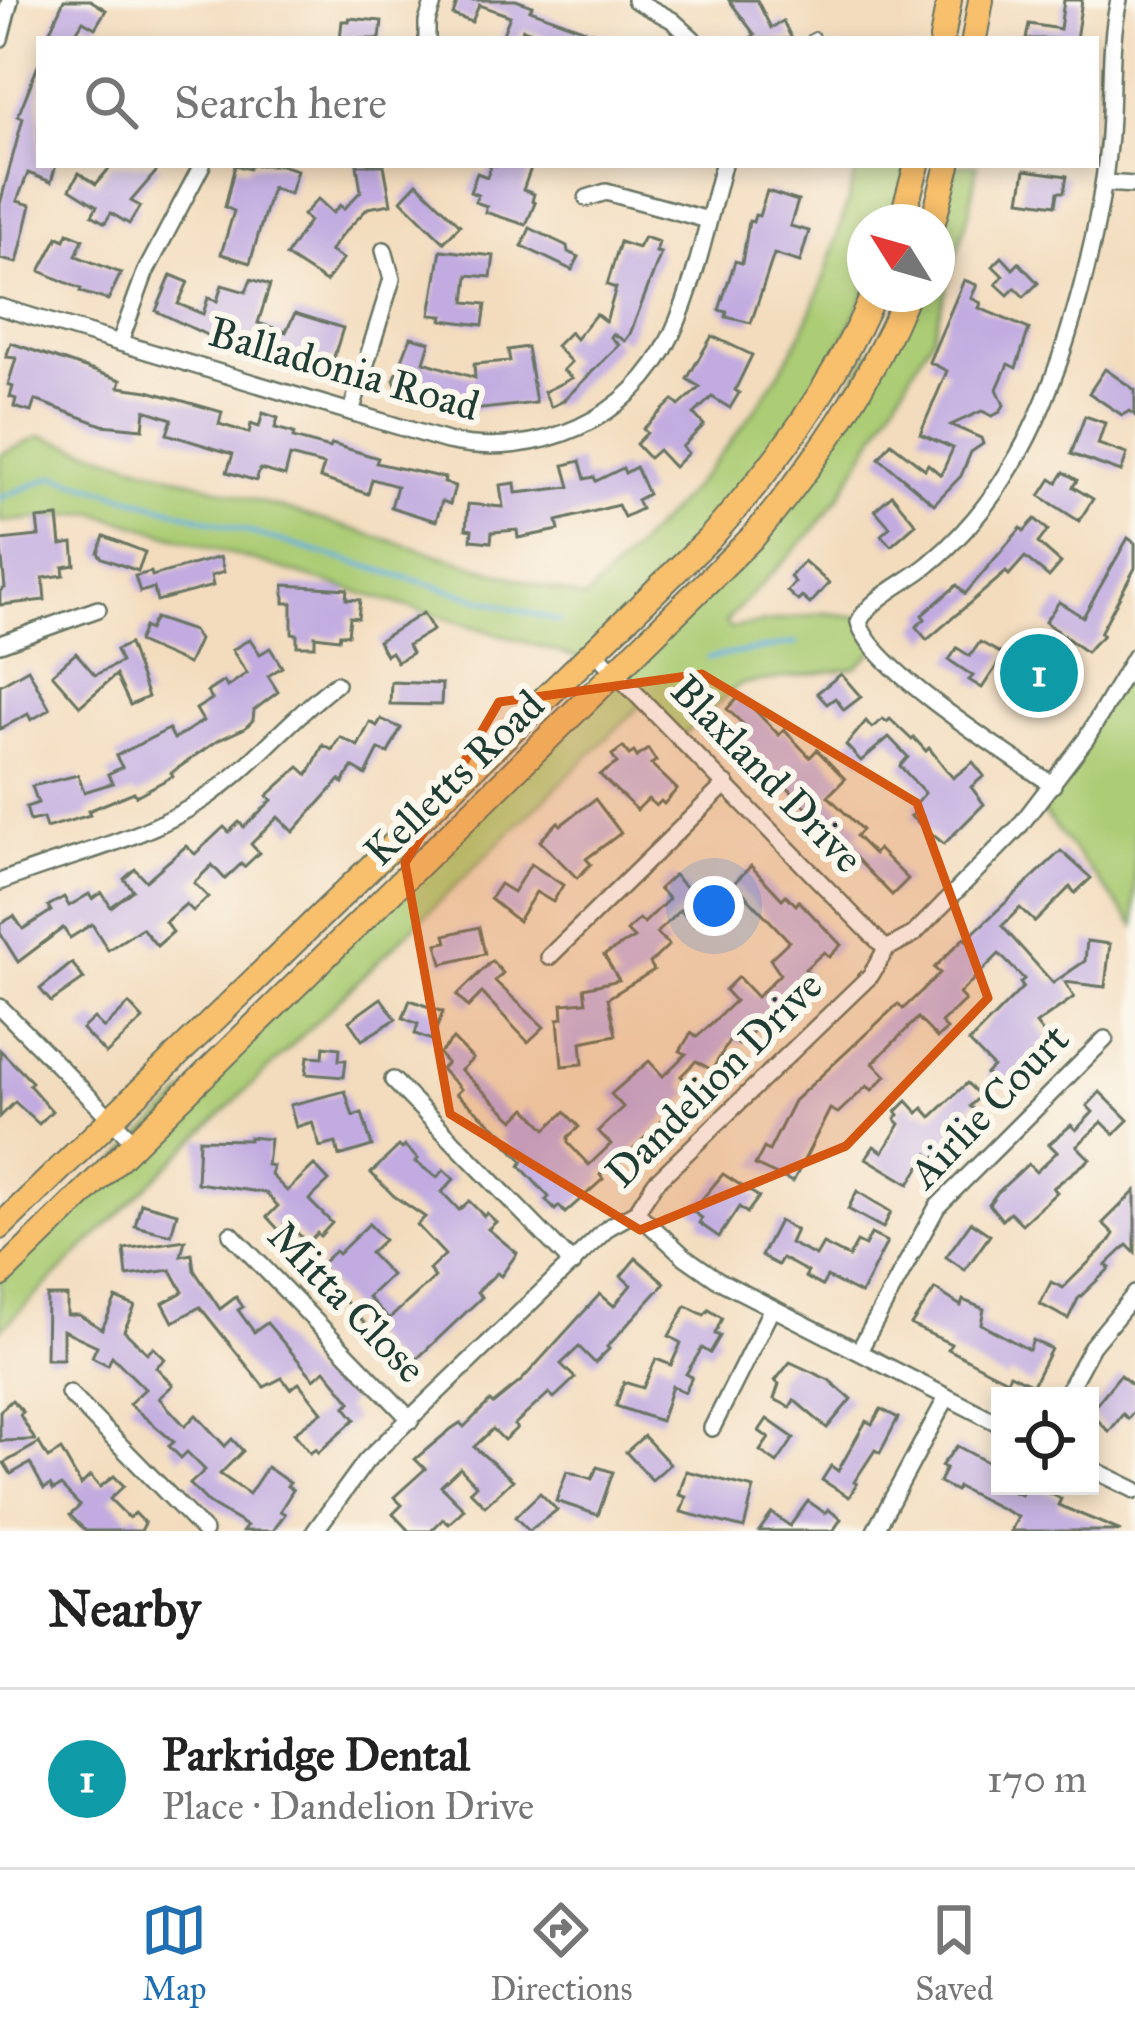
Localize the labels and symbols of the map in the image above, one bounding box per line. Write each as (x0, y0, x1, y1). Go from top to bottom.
north arrow (847, 204, 955, 312)
street label: Balladonia Road (203, 306, 485, 432)
pin: 1 (1000, 628, 1078, 718)
street label: Blaxland Drive (660, 664, 874, 884)
street label: Kelletts Road (353, 679, 555, 877)
your location (684, 876, 744, 936)
street label: Dandelion Drive (595, 960, 833, 1198)
street label: Airlie Court (897, 1013, 1080, 1200)
street label: Mitta Close (257, 1210, 437, 1394)

